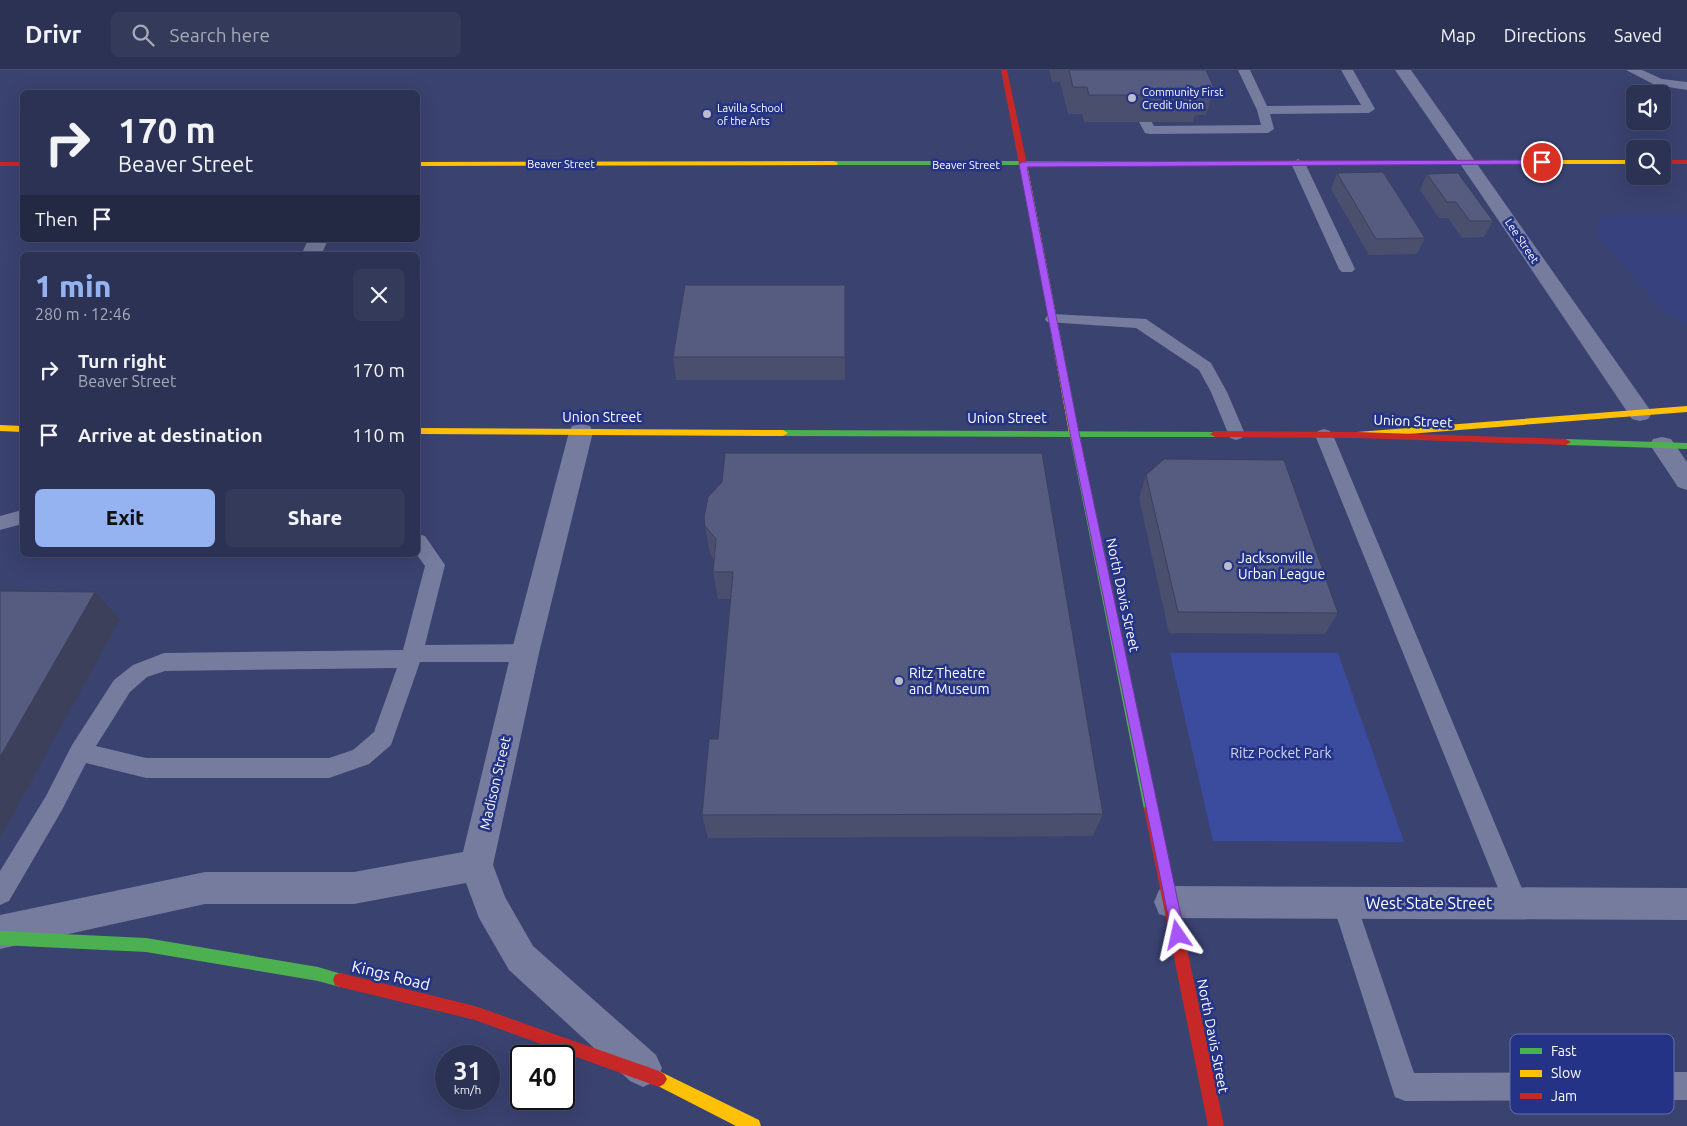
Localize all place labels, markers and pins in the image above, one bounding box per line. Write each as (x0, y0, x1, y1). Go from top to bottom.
place label: Community First Credit Union (1142, 86, 1224, 111)
marker: Community First Credit Union (1126, 92, 1138, 104)
place label: Lavilla School of the Arts (717, 102, 783, 127)
marker: Lavilla School of the Arts (701, 108, 713, 120)
pin (1521, 141, 1563, 183)
place label: Jacksonville Urban League (1238, 550, 1325, 582)
marker: Jacksonville Urban League (1222, 560, 1234, 572)
place label: Ritz Theatre and Museum (909, 665, 990, 697)
marker: Ritz Theatre and Museum (893, 675, 905, 687)

